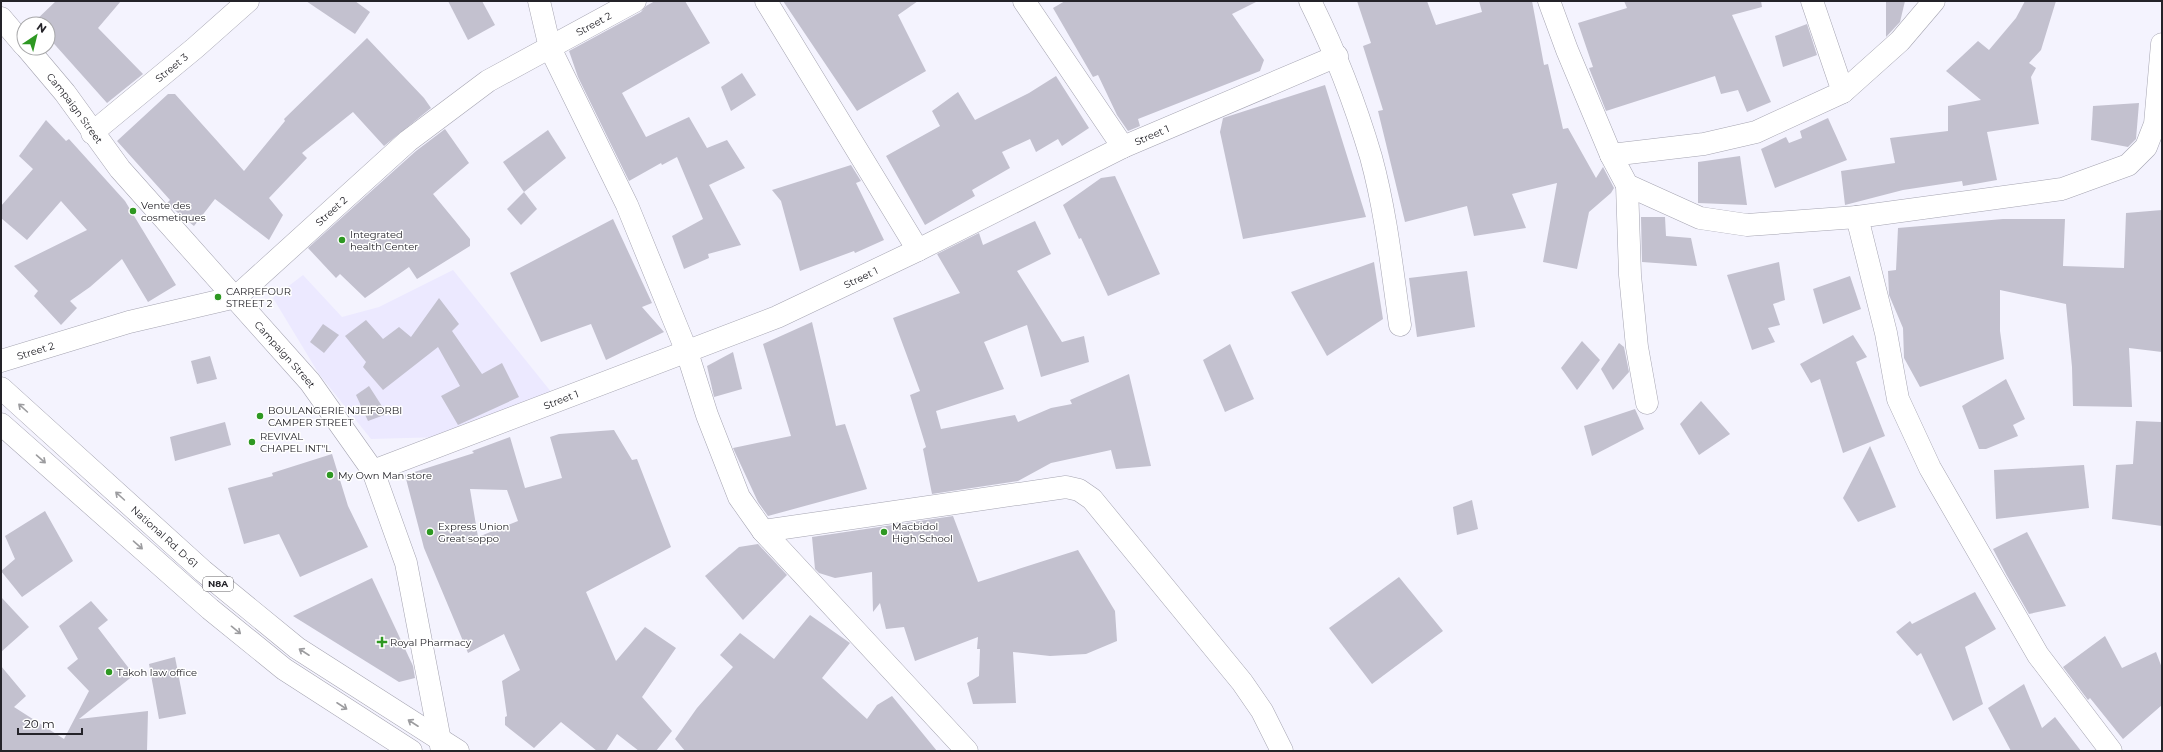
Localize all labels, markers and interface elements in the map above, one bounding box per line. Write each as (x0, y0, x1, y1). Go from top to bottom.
street label: Street 2 (574, 9, 614, 39)
north arrow (16, 16, 56, 56)
text: N (34, 20, 49, 36)
street label: Street 3 (153, 50, 191, 85)
street label: Campaign Street (44, 70, 106, 146)
street label: Street 1 (1132, 122, 1171, 148)
street label: Street 2 (313, 193, 350, 229)
place label: Vente des cosmetiques (141, 199, 206, 224)
marker: Vente des cosmetiques (128, 206, 138, 216)
place label: Integrated health Center (350, 228, 418, 253)
marker: Integrated health Center (337, 235, 347, 245)
street label: Street 1 (842, 264, 880, 291)
place label: CARREFOUR STREET 2 (226, 285, 291, 310)
marker: CARREFOUR STREET 2 (213, 292, 223, 302)
street label: Campaign Street (252, 318, 318, 391)
street label: Street 2 (15, 339, 56, 363)
street label: Street 1 (542, 387, 580, 412)
one-way arrow (18, 404, 29, 413)
place label: BOULANGERIE NJEIFORBI CAMPER STREET (268, 404, 402, 429)
marker: BOULANGERIE NJEIFORBI CAMPER STREET (255, 411, 265, 421)
place label: REVIVAL CHAPEL INT"L (260, 430, 331, 455)
marker: REVIVAL CHAPEL INT"L (247, 437, 257, 447)
one-way arrow (35, 455, 46, 464)
place label: My Own Man store (338, 469, 432, 482)
marker: My Own Man store (325, 470, 335, 480)
one-way arrow (115, 491, 125, 500)
street label: National Rd. D-61 (128, 503, 201, 570)
place label: Express Union Great soppo (438, 520, 509, 545)
place label: Macbidol High School (892, 520, 953, 545)
marker: Express Union Great soppo (425, 527, 435, 537)
marker: Macbidol High School (879, 527, 889, 537)
one-way arrow (133, 541, 143, 550)
road number: N8A (203, 577, 233, 591)
one-way arrow (231, 626, 242, 635)
place label: Royal Pharmacy (390, 636, 472, 649)
marker: Royal Pharmacy (377, 637, 387, 647)
one-way arrow (299, 648, 310, 656)
place label: Takoh law office (117, 666, 197, 679)
marker: Takoh law office (104, 667, 114, 677)
one-way arrow (336, 703, 348, 711)
scale bar (18, 710, 82, 736)
text: 20 m (24, 716, 55, 731)
one-way arrow (408, 719, 419, 727)

